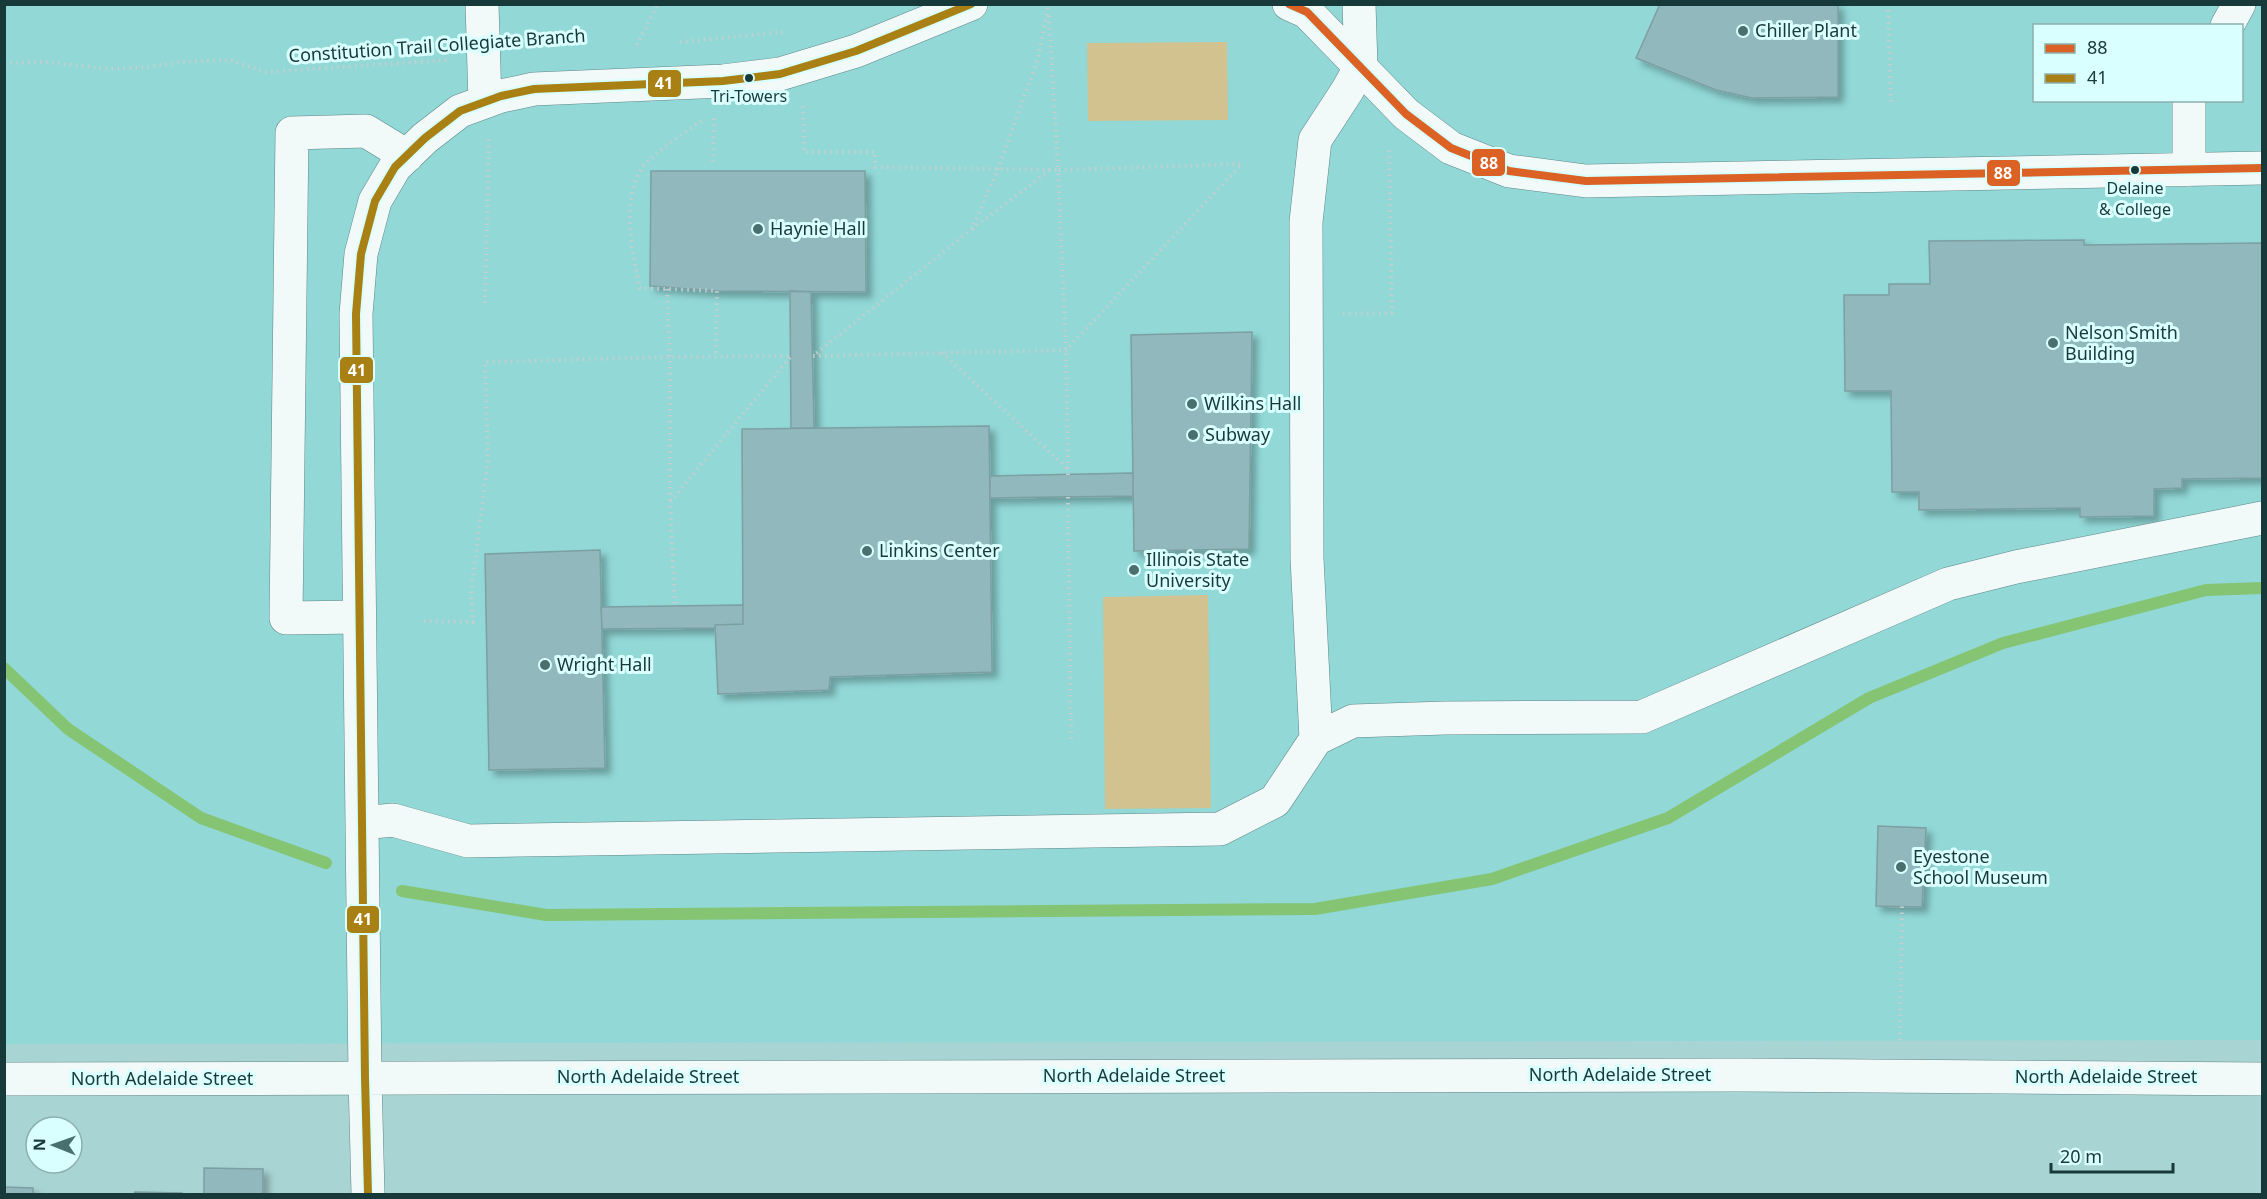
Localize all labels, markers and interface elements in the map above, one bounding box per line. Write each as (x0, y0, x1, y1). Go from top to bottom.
place label: Chiller Plant (1755, 18, 1857, 42)
street label: Constitution Trail Collegiate Branch (288, 23, 586, 67)
marker: Chiller Plant (1736, 24, 1750, 38)
legend (2033, 24, 2243, 102)
text: 88 (2087, 35, 2108, 59)
text: 41 (2087, 65, 2108, 89)
line badge: 41 (647, 69, 682, 98)
text: 41 (655, 72, 673, 94)
marker: Tri-Towers (743, 72, 755, 84)
place label: Tri-Towers (711, 85, 787, 107)
line badge: 88 (1471, 148, 1506, 177)
text: 88 (1480, 152, 1498, 174)
line badge: 88 (1986, 159, 2021, 187)
text: 88 (1994, 162, 2012, 184)
marker: Delaine & College (2129, 164, 2141, 176)
place label: Delaine & College (2099, 177, 2171, 220)
place label: Haynie Hall (770, 216, 866, 240)
marker: Haynie Hall (751, 222, 765, 236)
place label: Nelson Smith Building (2065, 320, 2178, 365)
marker: Nelson Smith Building (2046, 336, 2060, 350)
line badge: 41 (339, 356, 374, 384)
text: 41 (348, 359, 366, 381)
place label: Wilkins Hall (1204, 391, 1301, 415)
marker: Wilkins Hall (1185, 397, 1199, 411)
place label: Subway (1205, 422, 1271, 446)
marker: Subway (1186, 428, 1200, 442)
place label: Linkins Center (879, 538, 1000, 562)
marker: Linkins Center (860, 544, 874, 558)
place label: Illinois State University (1146, 547, 1249, 592)
marker: Illinois State University (1127, 563, 1141, 577)
place label: Wright Hall (557, 652, 652, 676)
marker: Wright Hall (538, 658, 552, 672)
place label: Eyestone School Museum (1913, 844, 2048, 889)
marker: Eyestone School Museum (1894, 860, 1908, 874)
line badge: 41 (346, 905, 380, 934)
text: 41 (354, 908, 372, 930)
street label: North Adelaide Street (1529, 1062, 1712, 1086)
street label: North Adelaide Street (1043, 1063, 1226, 1087)
street label: North Adelaide Street (557, 1064, 740, 1088)
street label: North Adelaide Street (2015, 1064, 2198, 1088)
street label: North Adelaide Street (71, 1066, 254, 1090)
north arrow (24, 1115, 84, 1175)
scale bar (2051, 1136, 2172, 1174)
text: N (28, 1138, 50, 1151)
text: 20 m (2060, 1144, 2102, 1168)

